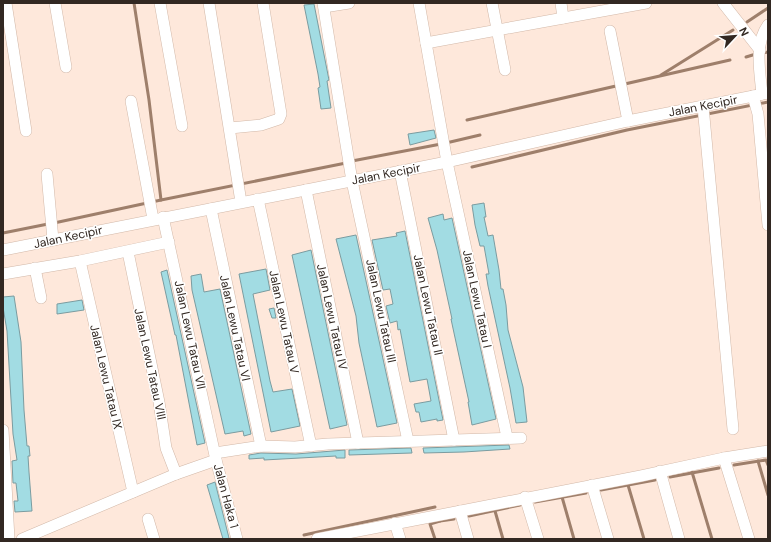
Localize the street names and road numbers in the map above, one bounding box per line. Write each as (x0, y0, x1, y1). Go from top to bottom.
street label: Jalan Kecipir (667, 91, 739, 121)
street label: Jalan Kecipir (350, 159, 422, 189)
street label: Jalan Kecipir (32, 222, 104, 252)
street label: Jalan Lewu Tatau I (459, 248, 495, 350)
street label: Jalan Lewu Tatau II (409, 253, 447, 357)
street label: Jalan Lewu Tatau III (362, 258, 400, 364)
street label: Jalan Lewu Tatau IV (313, 262, 351, 372)
street label: Jalan Lewu Tatau V (265, 269, 303, 375)
street label: Jalan Lewu Tatau VI (216, 273, 254, 383)
street label: Jalan Lewu Tatau VII (171, 279, 209, 391)
street label: Jalan Lewu Tatau VIII (130, 307, 170, 421)
street label: Jalan Lewu Tatau IX (86, 323, 126, 431)
street label: Jalan Haka 1 (210, 462, 242, 530)

